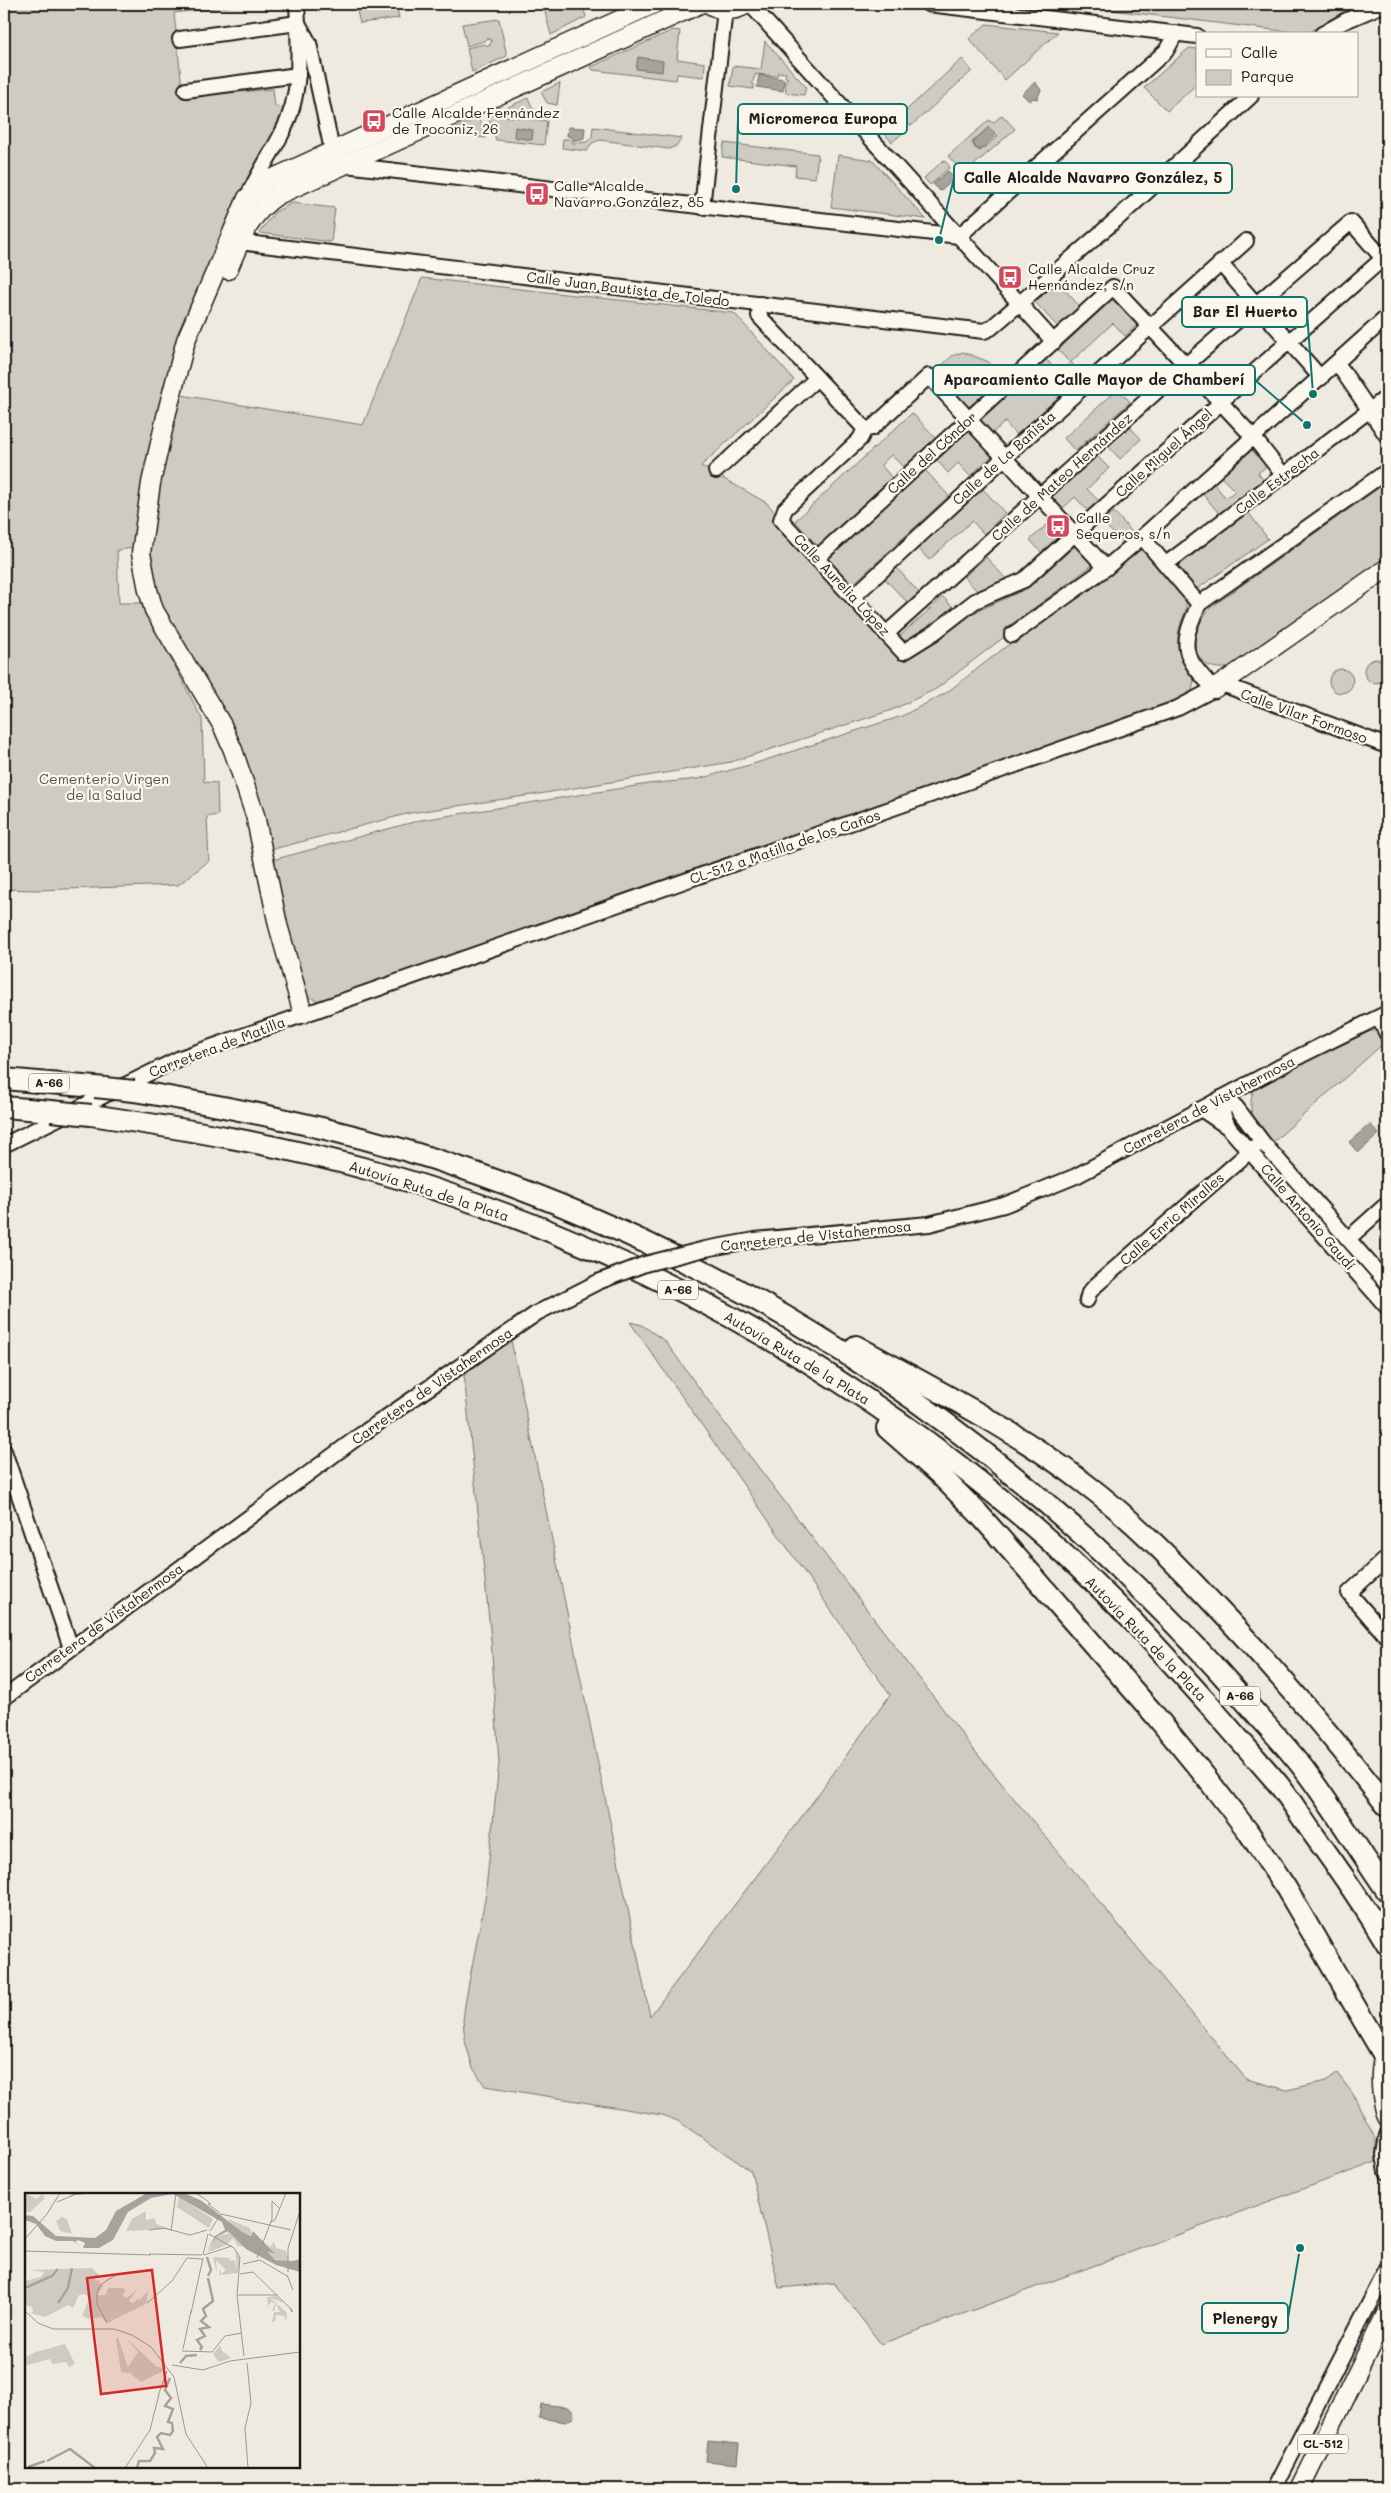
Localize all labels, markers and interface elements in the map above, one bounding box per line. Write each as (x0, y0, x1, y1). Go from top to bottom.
legend (1196, 32, 1358, 98)
text: Calle (1241, 42, 1278, 62)
text: Parque (1241, 66, 1294, 86)
place label: Calle Alcalde Fernández de Troconiz, 26 (392, 103, 560, 138)
callout: Micromerca Europa (738, 104, 907, 134)
bus stop icon: Calle Alcalde Fernández de Troconiz, 26 (361, 108, 387, 134)
text: Micromerca Europa (748, 108, 898, 128)
callout: Calle Alcalde Navarro González, 5 (954, 163, 1232, 193)
text: Calle Alcalde Navarro González, 5 (964, 167, 1223, 187)
place label: Calle Alcalde Navarro González, 85 (554, 176, 704, 211)
bus stop icon: Calle Alcalde Navarro González, 85 (524, 181, 550, 207)
place label: Calle Alcalde Cruz Hernández, s/n (1028, 259, 1155, 294)
bus stop icon: Calle Alcalde Cruz Hernández, s/n (997, 264, 1023, 290)
street label: Calle Juan Bautista de Toledo (525, 267, 731, 310)
callout: Bar El Huerto (1182, 297, 1307, 327)
text: Bar El Huerto (1193, 301, 1297, 321)
callout: Aparcamiento Calle Mayor de Chamberí (933, 365, 1255, 395)
text: Aparcamiento Calle Mayor de Chamberí (943, 369, 1245, 389)
street label: Calle Miguel Ángel (1111, 404, 1216, 501)
street label: Calle de La Bañista (948, 406, 1059, 509)
street label: Calle del Cóndor (883, 407, 981, 498)
street label: Calle de Mateo Hernández (987, 408, 1136, 545)
street label: Calle Estrecha (1231, 443, 1323, 518)
place label: Calle Sequeros, s/n (1076, 508, 1171, 543)
bus stop icon: Calle Sequeros, s/n (1045, 513, 1071, 539)
street label: Calle Aurelia López (790, 529, 895, 640)
street label: Calle Vilar Formoso (1238, 684, 1370, 747)
park label: Cementerio Virgen de la Salud (39, 769, 169, 804)
street label: CL-512 a Matilla de los Caños (687, 805, 883, 888)
street label: Carretera de Matilla (146, 1012, 288, 1081)
street label: Carretera de Vistahermosa (1120, 1051, 1298, 1158)
road number: A-66 (29, 1074, 69, 1092)
street label: Autovía Ruta de la Plata (347, 1156, 512, 1225)
street label: Calle Antonio Gaudí (1257, 1159, 1360, 1274)
street label: Calle Enric Miralles (1115, 1168, 1228, 1269)
street label: Carretera de Vistahermosa (719, 1216, 912, 1255)
road number: A-66 (658, 1280, 698, 1300)
street label: Autovía Ruta de la Plata (721, 1306, 874, 1409)
street label: Carretera de Vistahermosa (348, 1323, 516, 1448)
street label: Carretera de Vistahermosa (20, 1558, 187, 1687)
street label: Autovía Ruta de la Plata (1081, 1572, 1211, 1705)
road number: A-66 (1220, 1686, 1260, 1705)
inset map (25, 2193, 300, 2468)
callout: Plenergy (1202, 2303, 1288, 2333)
text: Plenergy (1212, 2308, 1278, 2328)
road number: CL-512 (1298, 2434, 1348, 2454)

